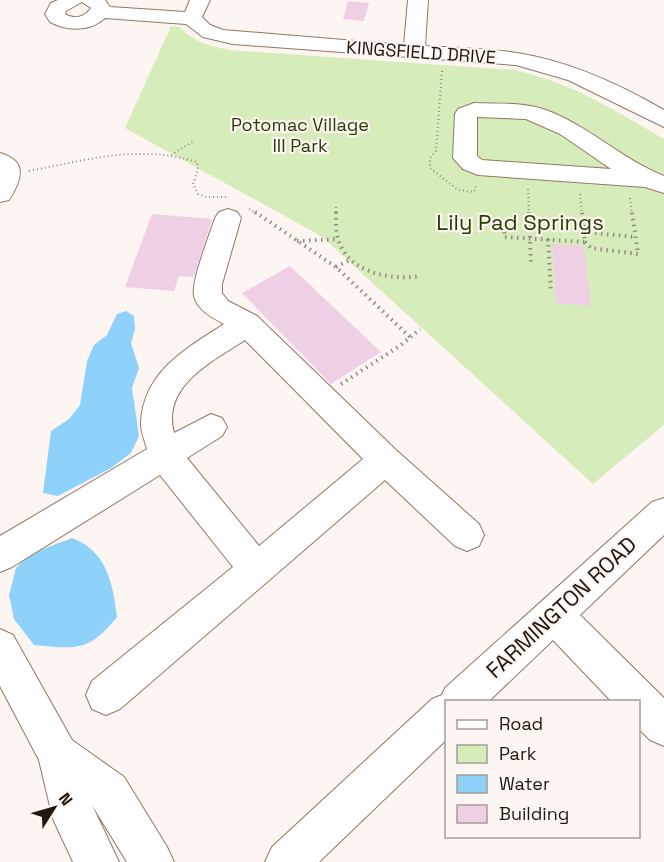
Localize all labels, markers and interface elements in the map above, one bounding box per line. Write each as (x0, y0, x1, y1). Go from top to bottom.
street label: KINGSFIELD DRIVE (345, 35, 497, 69)
park label: Potomac Village III Park (231, 113, 369, 157)
park label: Lily Pad Springs (436, 208, 604, 236)
street label: FARMINGTON ROAD (480, 530, 642, 684)
legend (445, 700, 640, 838)
text: Road (499, 712, 543, 735)
text: Park (499, 742, 537, 765)
text: Water (499, 772, 550, 795)
north arrow (24, 778, 84, 838)
text: N (54, 789, 77, 810)
text: Building (499, 802, 569, 825)

